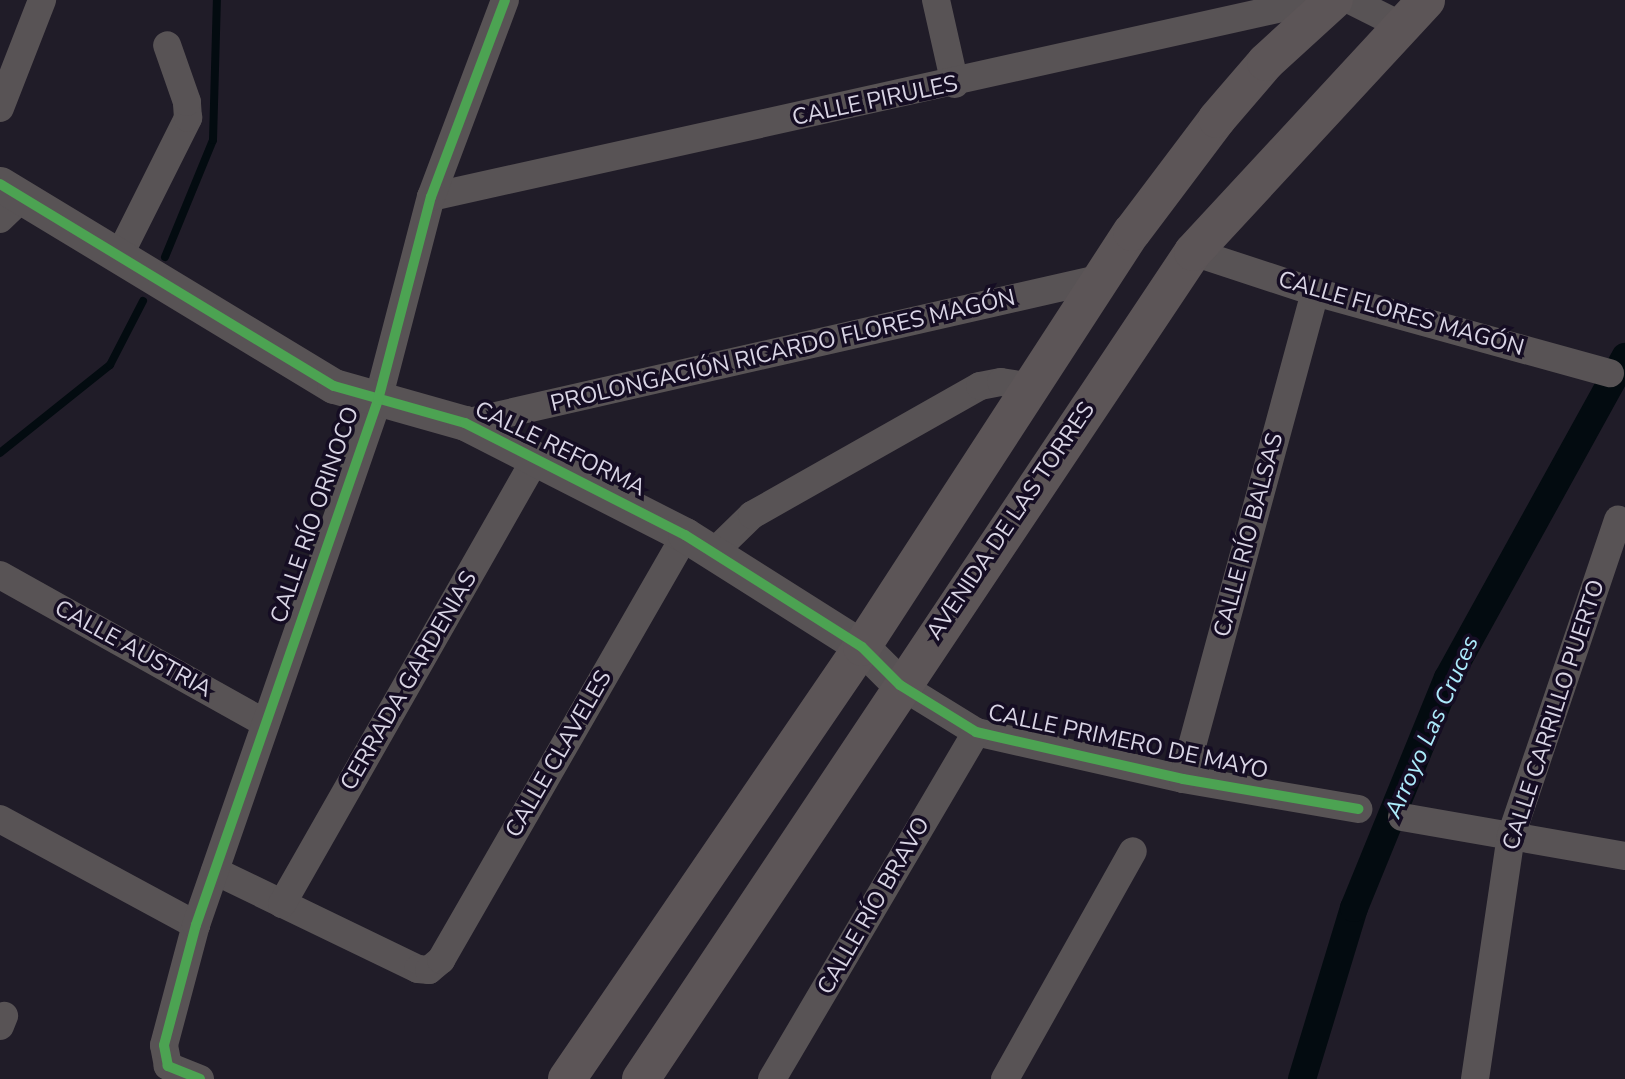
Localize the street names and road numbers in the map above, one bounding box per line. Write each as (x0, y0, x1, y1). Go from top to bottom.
street label: CALLE PIRULES (790, 70, 960, 132)
street label: CALLE FLORES MAGÓN (1275, 266, 1527, 362)
street label: PROLONGACIÓN RICARDO FLORES MAGÓN (548, 284, 1018, 418)
street label: CALLE REFORMA (470, 396, 650, 502)
street label: AVENIDA DE LAS TORRES (921, 397, 1101, 645)
street label: CALLE RÍO ORINOCO (265, 403, 365, 627)
street label: CALLE RÍO BALSAS (1208, 430, 1290, 640)
street label: CERRADA GARDENIAS (335, 566, 483, 796)
street label: CALLE CARRILLO PUERTO (1497, 576, 1611, 854)
street label: CALLE AUSTRIA (50, 594, 216, 704)
street label: CALLE CLAVELES (500, 666, 618, 842)
street label: CALLE PRIMERO DE MAYO (985, 699, 1271, 785)
street label: CALLE RÍO BRAVO (812, 812, 936, 1000)

